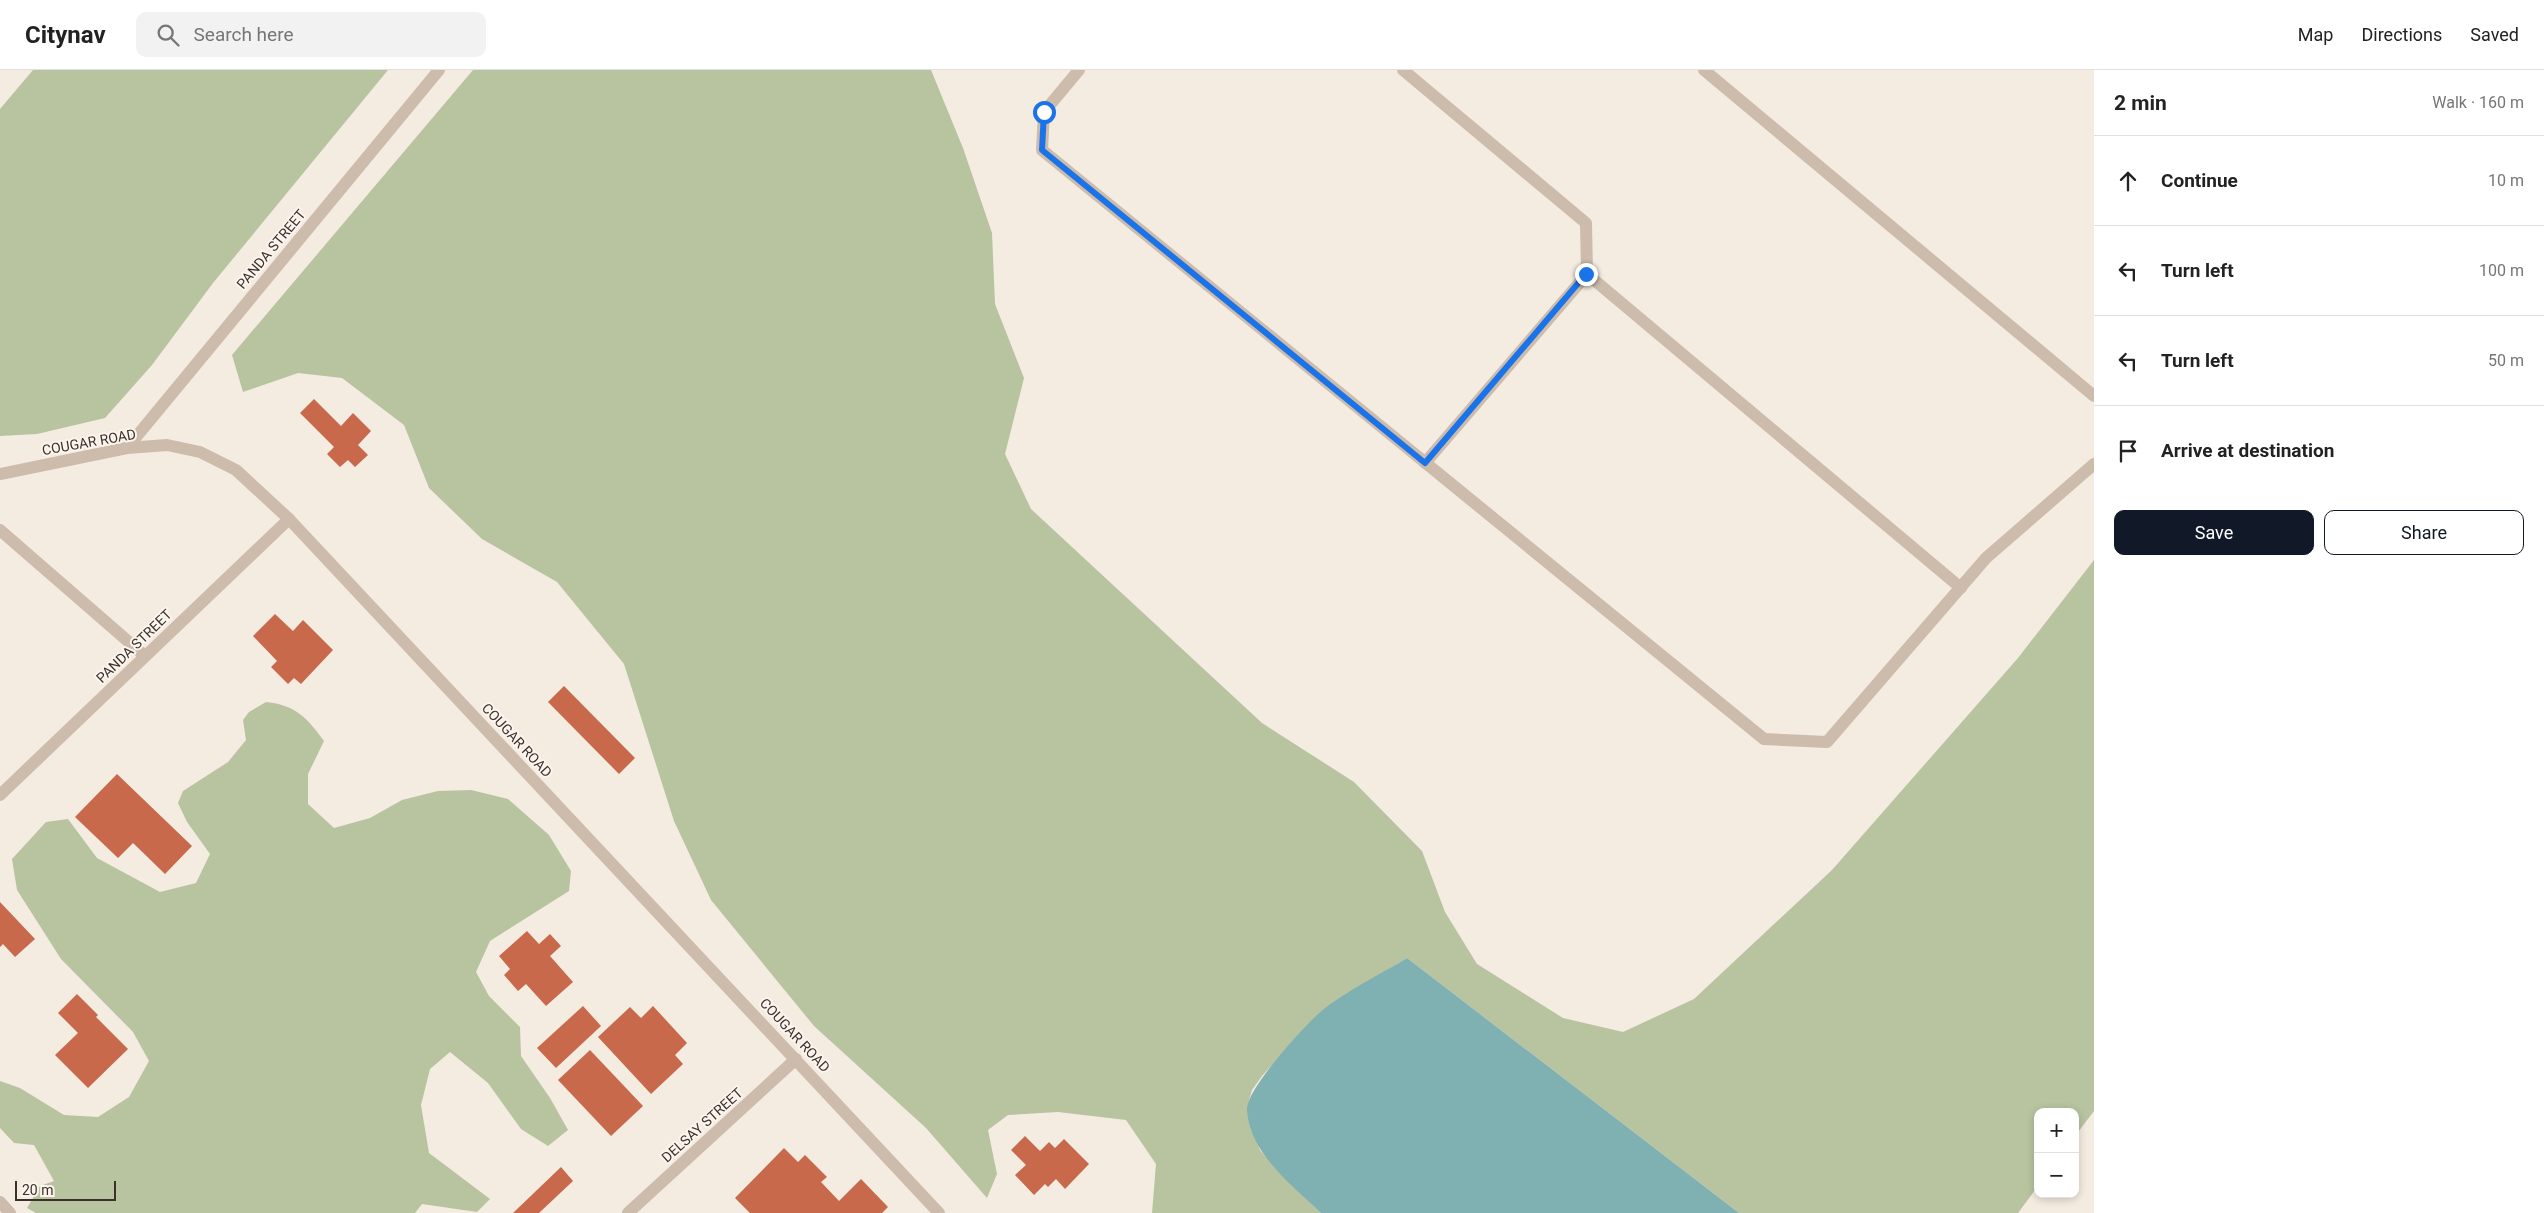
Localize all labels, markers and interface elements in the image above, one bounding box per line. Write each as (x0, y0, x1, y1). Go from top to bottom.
search box (136, 12, 486, 57)
text: Citynav (25, 21, 106, 49)
icon: search (154, 21, 182, 49)
text: Search here (194, 23, 294, 46)
text: Map (2298, 24, 2333, 45)
text: Directions (2361, 24, 2442, 45)
text: Saved (2470, 24, 2519, 45)
text: 2 min (2114, 91, 2167, 115)
text: Walk · 160 m (2432, 93, 2524, 112)
route start (1033, 101, 1056, 124)
icon: ahead (2114, 167, 2142, 195)
text: Continue (2161, 169, 2238, 192)
text: 10 m (2488, 171, 2524, 190)
street label: PANDA STREET (233, 206, 309, 292)
icon: left (2114, 257, 2142, 285)
text: Turn left (2161, 259, 2234, 282)
text: 100 m (2479, 261, 2524, 280)
route end (1575, 263, 1598, 286)
icon: left (2114, 347, 2142, 375)
text: Turn left (2161, 349, 2234, 372)
text: 50 m (2488, 351, 2524, 370)
street label: COUGAR ROAD (41, 426, 137, 458)
icon: arrive (2114, 437, 2142, 465)
text: Arrive at destination (2161, 439, 2334, 462)
button: Save (2114, 510, 2314, 555)
button: Share (2324, 510, 2524, 555)
street label: PANDA STREET (93, 606, 175, 686)
street label: COUGAR ROAD (479, 700, 555, 780)
street label: COUGAR ROAD (757, 995, 833, 1075)
street label: DELSAY STREET (658, 1084, 746, 1165)
map controls (2034, 1108, 2079, 1198)
button: + (2034, 1108, 2079, 1153)
button: − (2034, 1153, 2079, 1198)
scale bar (15, 1178, 116, 1201)
text: 20 m (22, 1182, 54, 1198)

